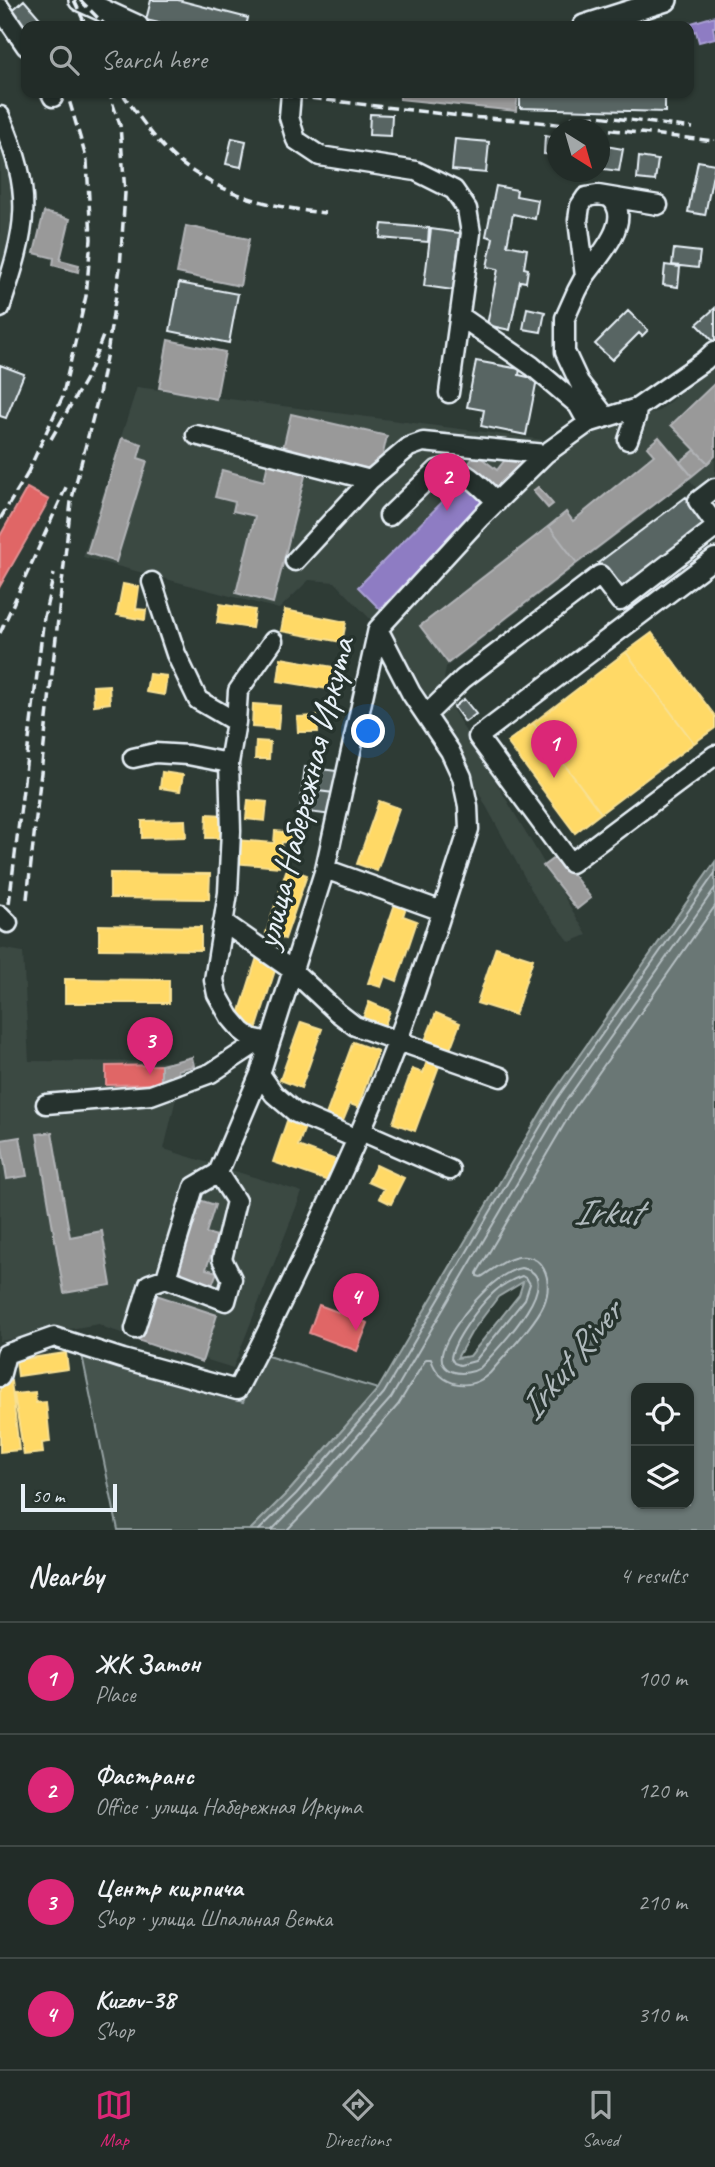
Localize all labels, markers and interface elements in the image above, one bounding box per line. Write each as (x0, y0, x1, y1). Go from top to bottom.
search box (21, 21, 694, 98)
icon: search (45, 41, 83, 79)
text: Search here (101, 43, 207, 76)
north arrow (547, 119, 610, 182)
pin: 2 (424, 453, 470, 511)
street label: улица Набережная Иркута (244, 630, 366, 955)
your location (351, 714, 385, 748)
pin: 1 (531, 720, 577, 778)
pin: 3 (127, 1017, 173, 1075)
water label: Irkut (573, 1188, 649, 1235)
pin: 4 (333, 1273, 379, 1331)
water label: Irkut River (507, 1287, 635, 1430)
map controls (631, 1383, 694, 1509)
button: locate (631, 1383, 694, 1446)
button: layers (631, 1446, 694, 1509)
scale bar (21, 1481, 117, 1513)
text: 50 m (32, 1484, 64, 1508)
text: Nearby (28, 1557, 104, 1595)
text: 4 results (620, 1561, 687, 1590)
text: ЖК Затон (95, 1647, 200, 1680)
text: 1 (46, 1664, 56, 1693)
text: 100 m (638, 1664, 687, 1693)
text: Place (95, 1680, 135, 1709)
text: Фастранс (95, 1759, 194, 1792)
text: 2 (46, 1776, 56, 1805)
text: 120 m (638, 1776, 687, 1805)
text: Office · улица Набережная Иркута (95, 1792, 362, 1821)
text: Центр кирпича (95, 1871, 243, 1904)
text: 3 (46, 1888, 56, 1917)
text: 210 m (638, 1888, 687, 1917)
text: Shop · улица Шпальная Ветка (95, 1904, 332, 1933)
text: Kuzov-38 (95, 1983, 175, 2016)
text: 4 (46, 2000, 56, 2029)
text: 310 m (638, 2000, 687, 2029)
text: Shop (95, 2016, 134, 2045)
tab: Map (95, 2086, 133, 2152)
tab: Directions (324, 2086, 391, 2152)
tab: Saved (582, 2086, 620, 2152)

